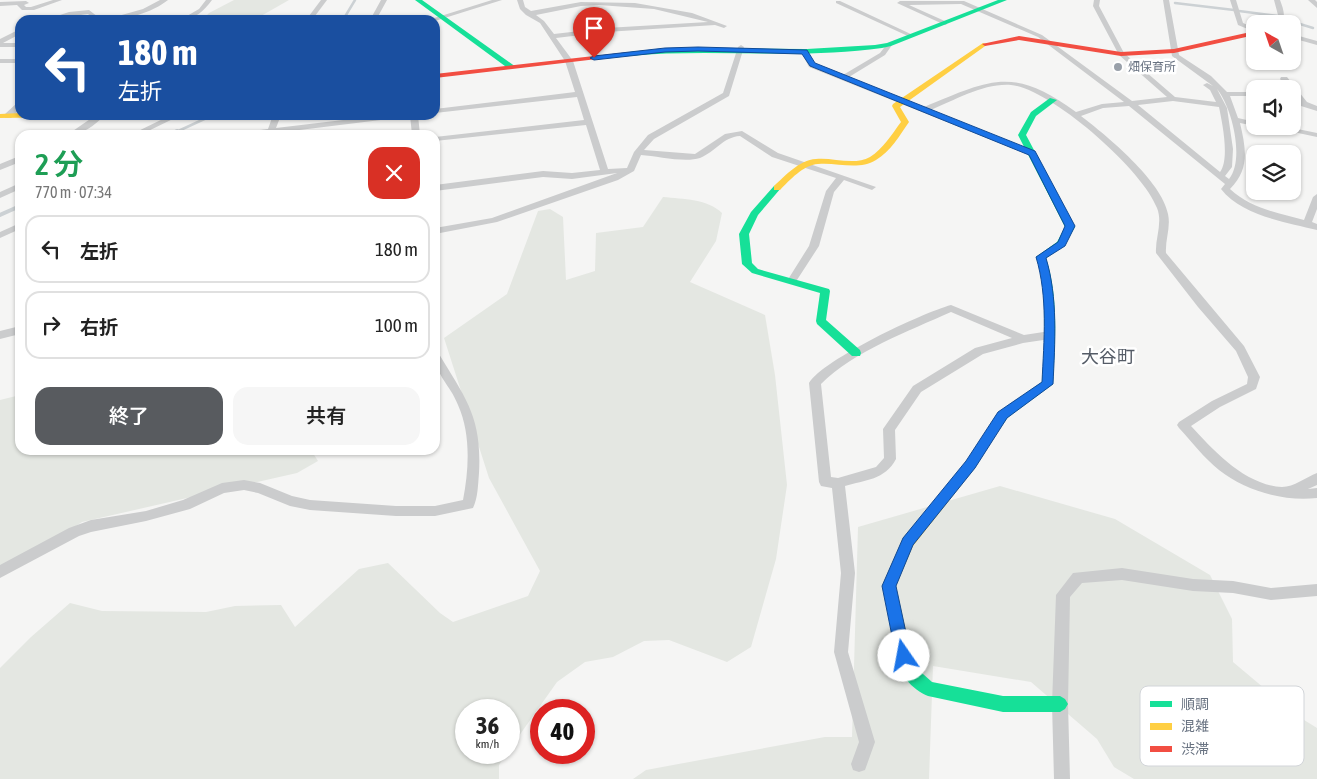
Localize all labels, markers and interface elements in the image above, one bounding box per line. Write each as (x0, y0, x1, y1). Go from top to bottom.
pin (573, 7, 615, 58)
icon: arrive (580, 14, 608, 42)
north arrow (1246, 15, 1301, 70)
map controls (1246, 15, 1301, 200)
text: 180 m (118, 32, 197, 72)
icon: left (35, 35, 100, 100)
place label: 畑保育所 (1128, 60, 1176, 74)
marker: 畑保育所 (1112, 61, 1124, 73)
text: 左折 (118, 78, 162, 104)
button: sound (1246, 80, 1301, 135)
button: layers (1246, 145, 1301, 200)
text: 2 分 (35, 147, 83, 181)
button: close (368, 147, 420, 199)
text: 770 m · 07:34 (35, 183, 112, 201)
icon: left (37, 235, 65, 263)
text: 180 m (375, 238, 418, 260)
text: 左折 (80, 240, 118, 262)
icon: right (37, 311, 65, 339)
text: 100 m (375, 314, 418, 336)
text: 右折 (80, 316, 118, 338)
district label: 大谷町 (1081, 346, 1135, 367)
button: 終了 (35, 387, 223, 445)
button: 共有 (233, 387, 420, 445)
position arrow (877, 629, 929, 681)
legend (1140, 686, 1304, 766)
text: 順調 (1181, 696, 1209, 712)
speed limit sign: 40 (530, 699, 595, 764)
text: 36 (476, 711, 499, 739)
text: 混雑 (1181, 718, 1209, 734)
text: km/h (476, 737, 499, 751)
text: 渋滞 (1181, 741, 1209, 757)

